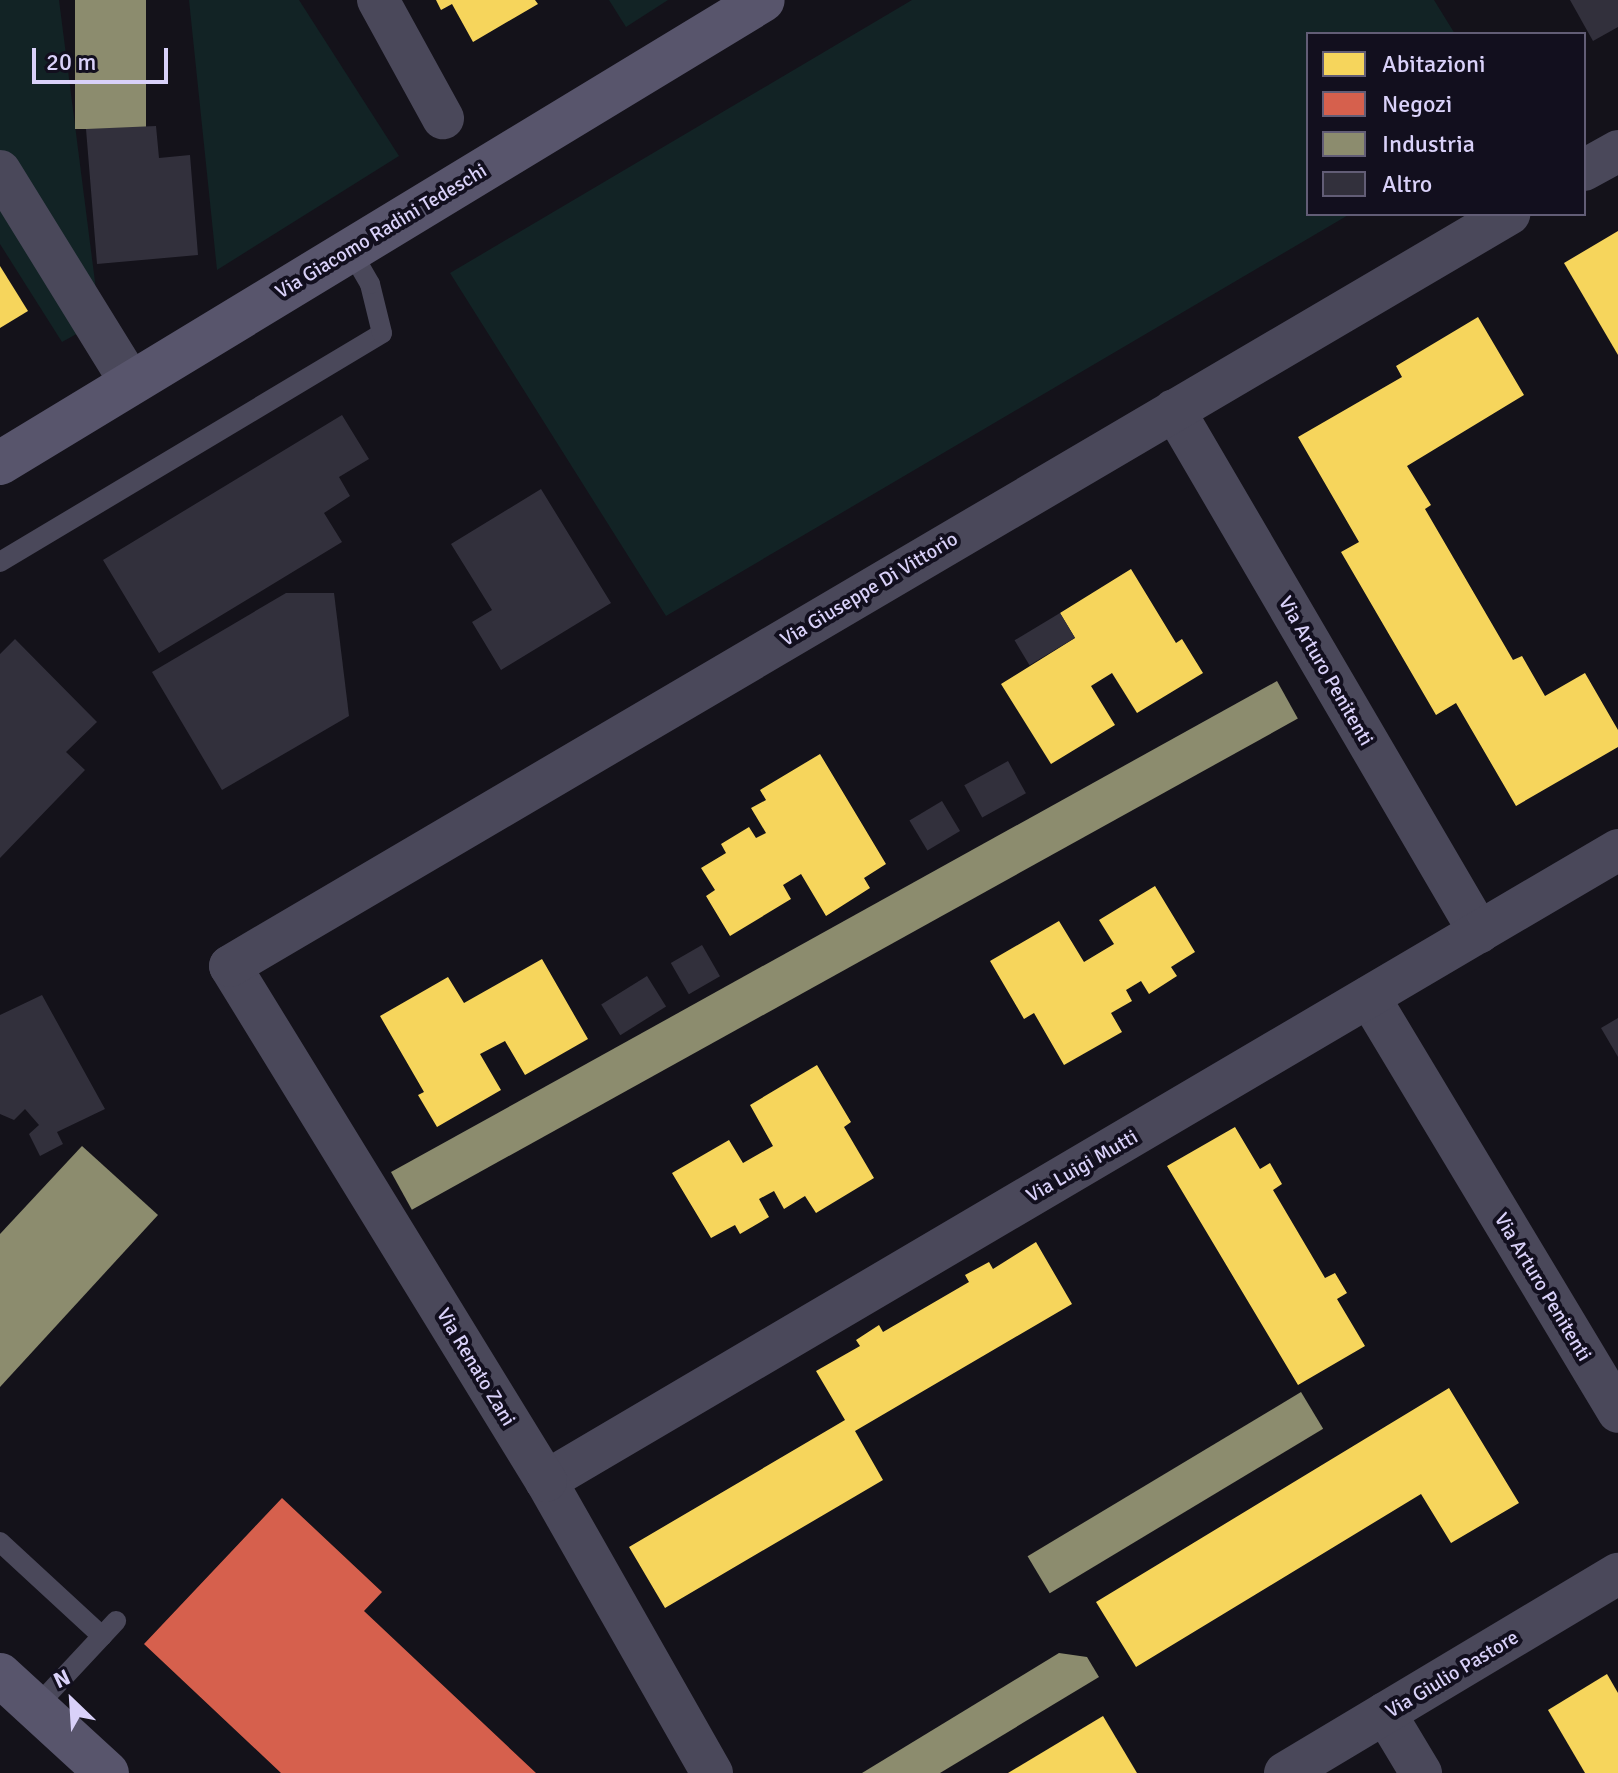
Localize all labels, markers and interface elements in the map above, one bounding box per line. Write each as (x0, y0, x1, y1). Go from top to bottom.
scale bar (36, 32, 172, 82)
legend (1306, 32, 1586, 216)
text: 20 m (46, 47, 96, 77)
text: Abitazioni (1382, 49, 1486, 79)
text: Negozi (1382, 89, 1452, 119)
text: Industria (1382, 129, 1475, 159)
street label: Via Giacomo Radini Tedeschi (271, 158, 491, 304)
text: Altro (1382, 169, 1432, 199)
street label: Via Giuseppe Di Vittorio (776, 527, 962, 651)
street label: Via Arturo Penitenti (1273, 592, 1379, 750)
street label: Via Luigi Mutti (1022, 1124, 1142, 1208)
street label: Via Arturo Penitenti (1489, 1209, 1597, 1365)
street label: Via Renato Zani (431, 1304, 521, 1430)
street label: Via Giulio Pastore (1381, 1625, 1523, 1723)
north arrow (32, 1661, 112, 1741)
text: N (49, 1663, 74, 1694)

